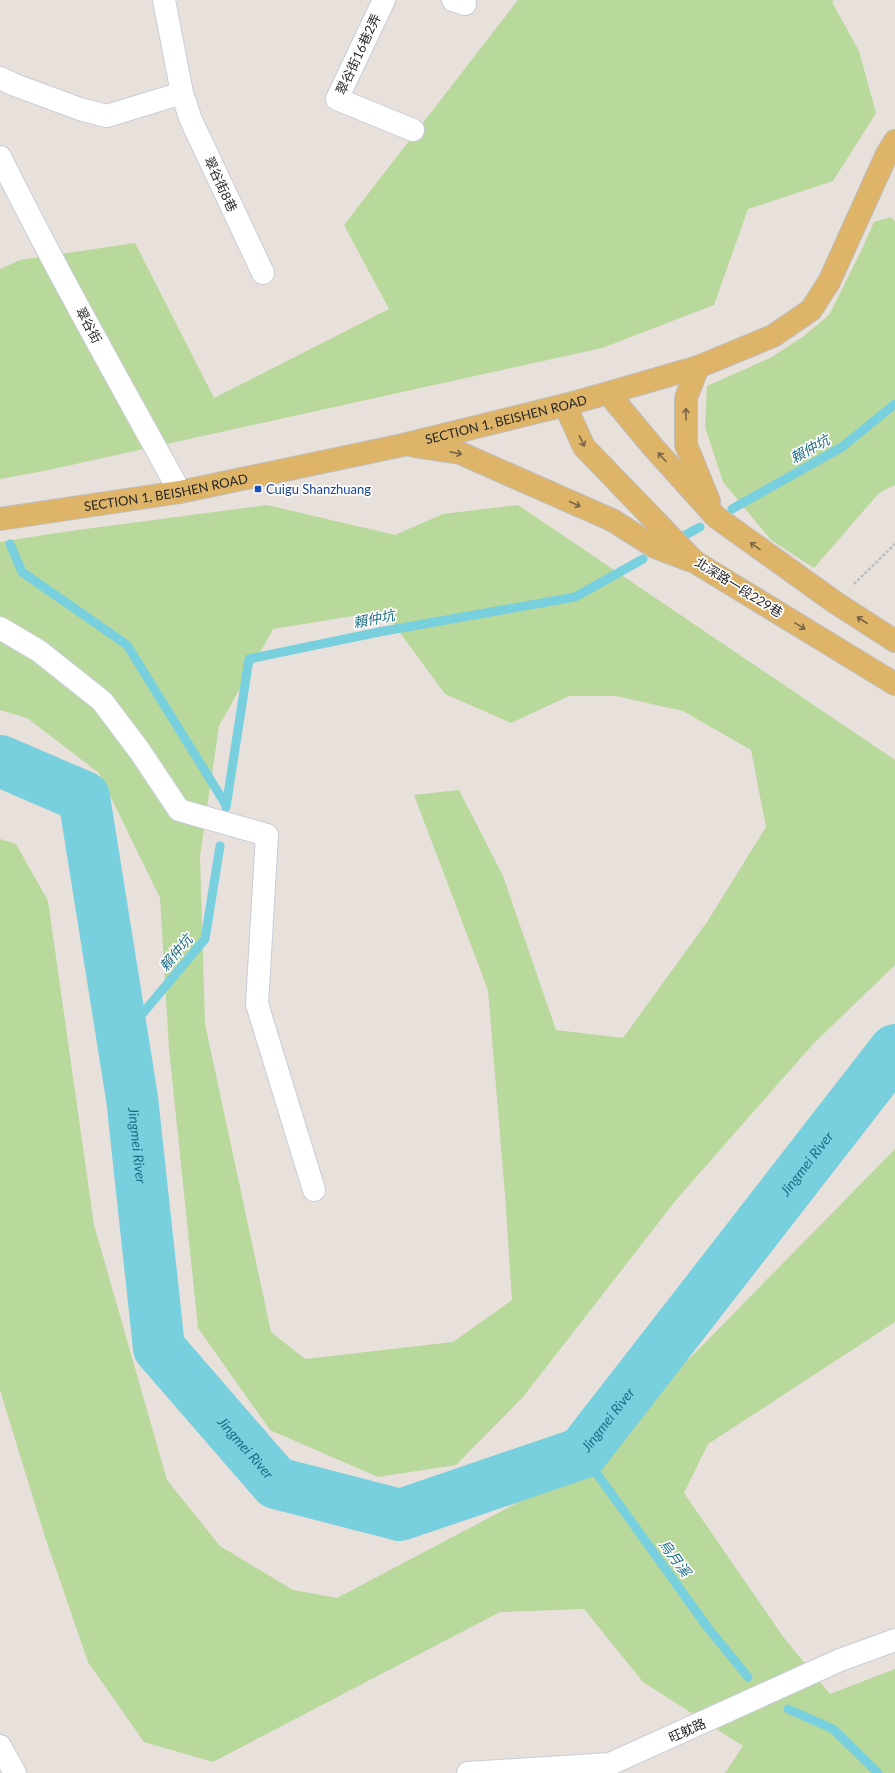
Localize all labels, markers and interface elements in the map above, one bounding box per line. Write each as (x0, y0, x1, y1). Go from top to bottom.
street label: 翠谷街16巷2弄 (332, 11, 384, 97)
street label: 翠谷街8巷 (201, 154, 241, 214)
street label: 翠谷街 (73, 304, 105, 346)
street label: SECTION 1, BEISHEN ROAD (423, 391, 589, 447)
one-way arrow (682, 408, 690, 421)
water label: 賴仲坑 (787, 430, 834, 466)
one-way arrow (579, 434, 586, 446)
one-way arrow (449, 449, 462, 457)
one-way arrow (657, 452, 666, 462)
street label: SECTION 1, BEISHEN ROAD (83, 470, 249, 514)
place label: Cuigu Shanzhuang (266, 481, 371, 497)
marker: Cuigu Shanzhuang (253, 484, 263, 494)
one-way arrow (569, 500, 581, 508)
one-way arrow (750, 542, 761, 550)
street label: 北深路一段229巷 (692, 554, 786, 620)
water label: 賴仲坑 (352, 606, 398, 631)
one-way arrow (856, 615, 868, 623)
one-way arrow (794, 622, 806, 630)
water label: 賴仲坑 (156, 930, 197, 974)
water label: Jingmei River (125, 1106, 150, 1185)
water label: Jingmei River (776, 1128, 837, 1200)
water label: Jingmei River (577, 1384, 638, 1455)
water label: Jingmei River (214, 1412, 278, 1482)
water label: 烏月溪 (656, 1536, 696, 1581)
street label: 旺躭路 (666, 1715, 708, 1745)

